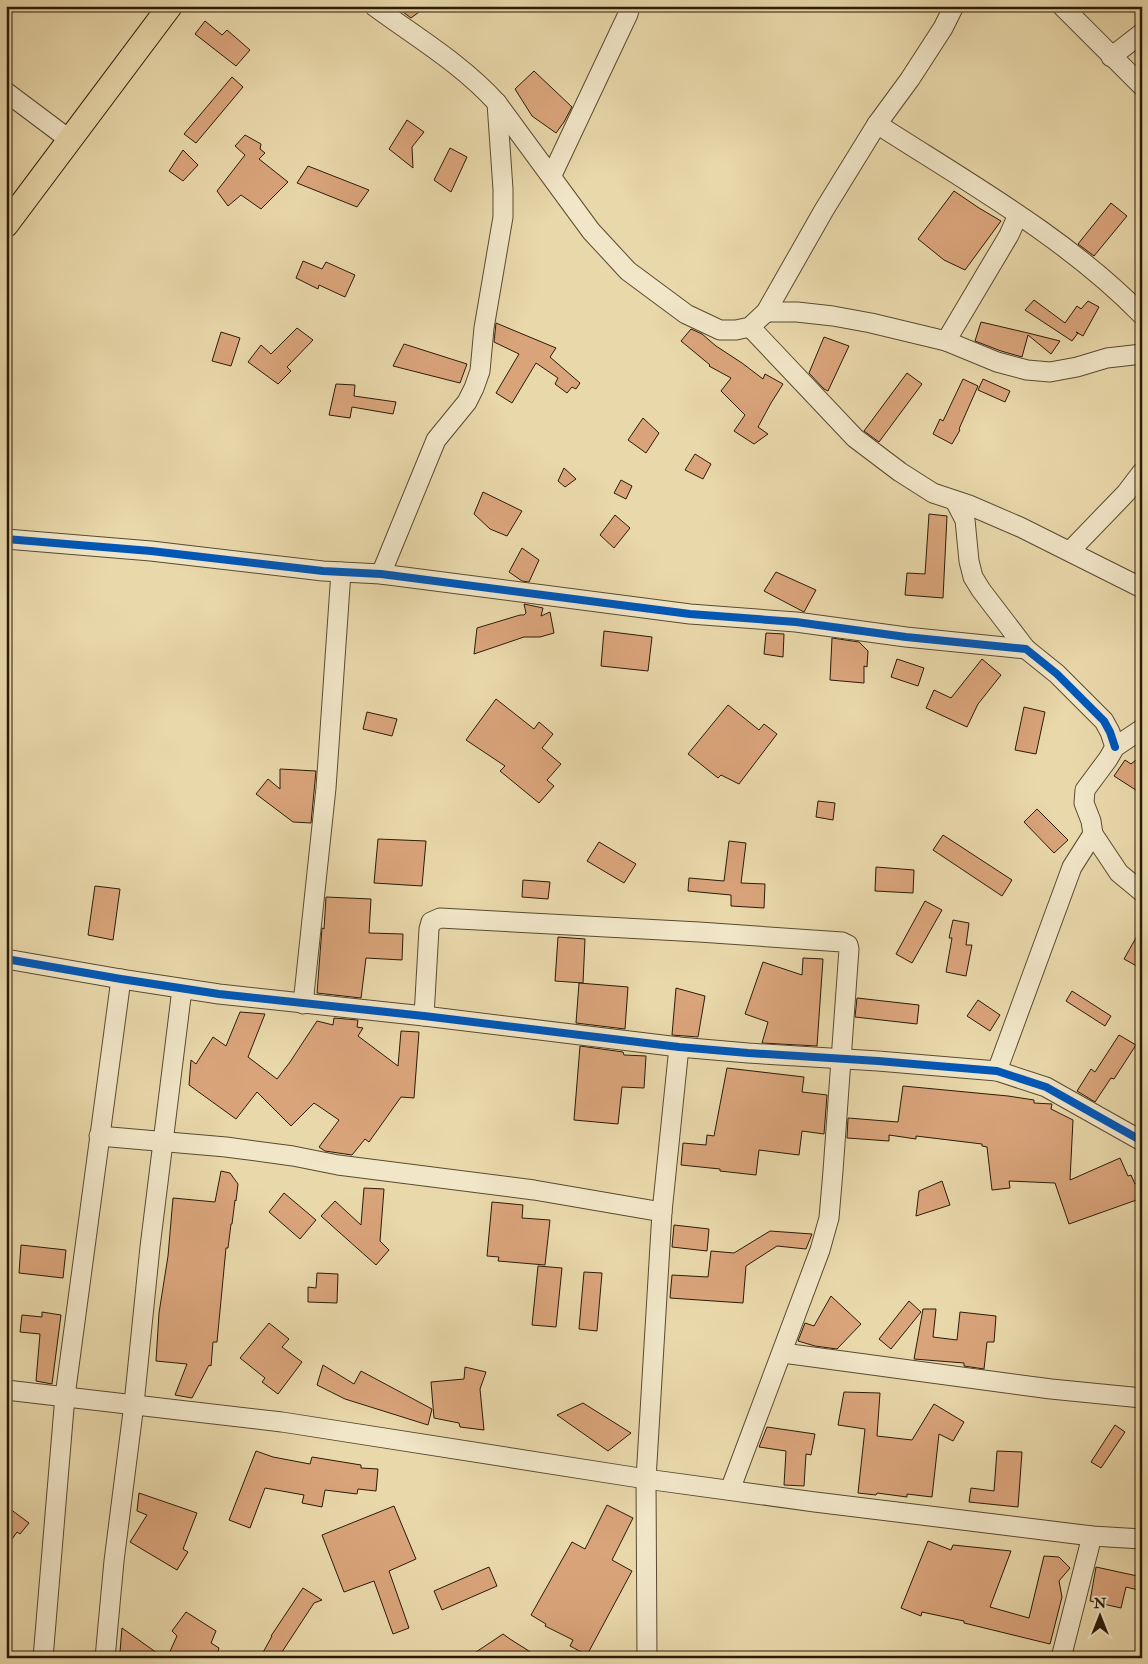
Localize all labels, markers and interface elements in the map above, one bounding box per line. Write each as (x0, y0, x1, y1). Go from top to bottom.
north arrow (1076, 1592, 1126, 1642)
text: N (1093, 1595, 1107, 1612)

